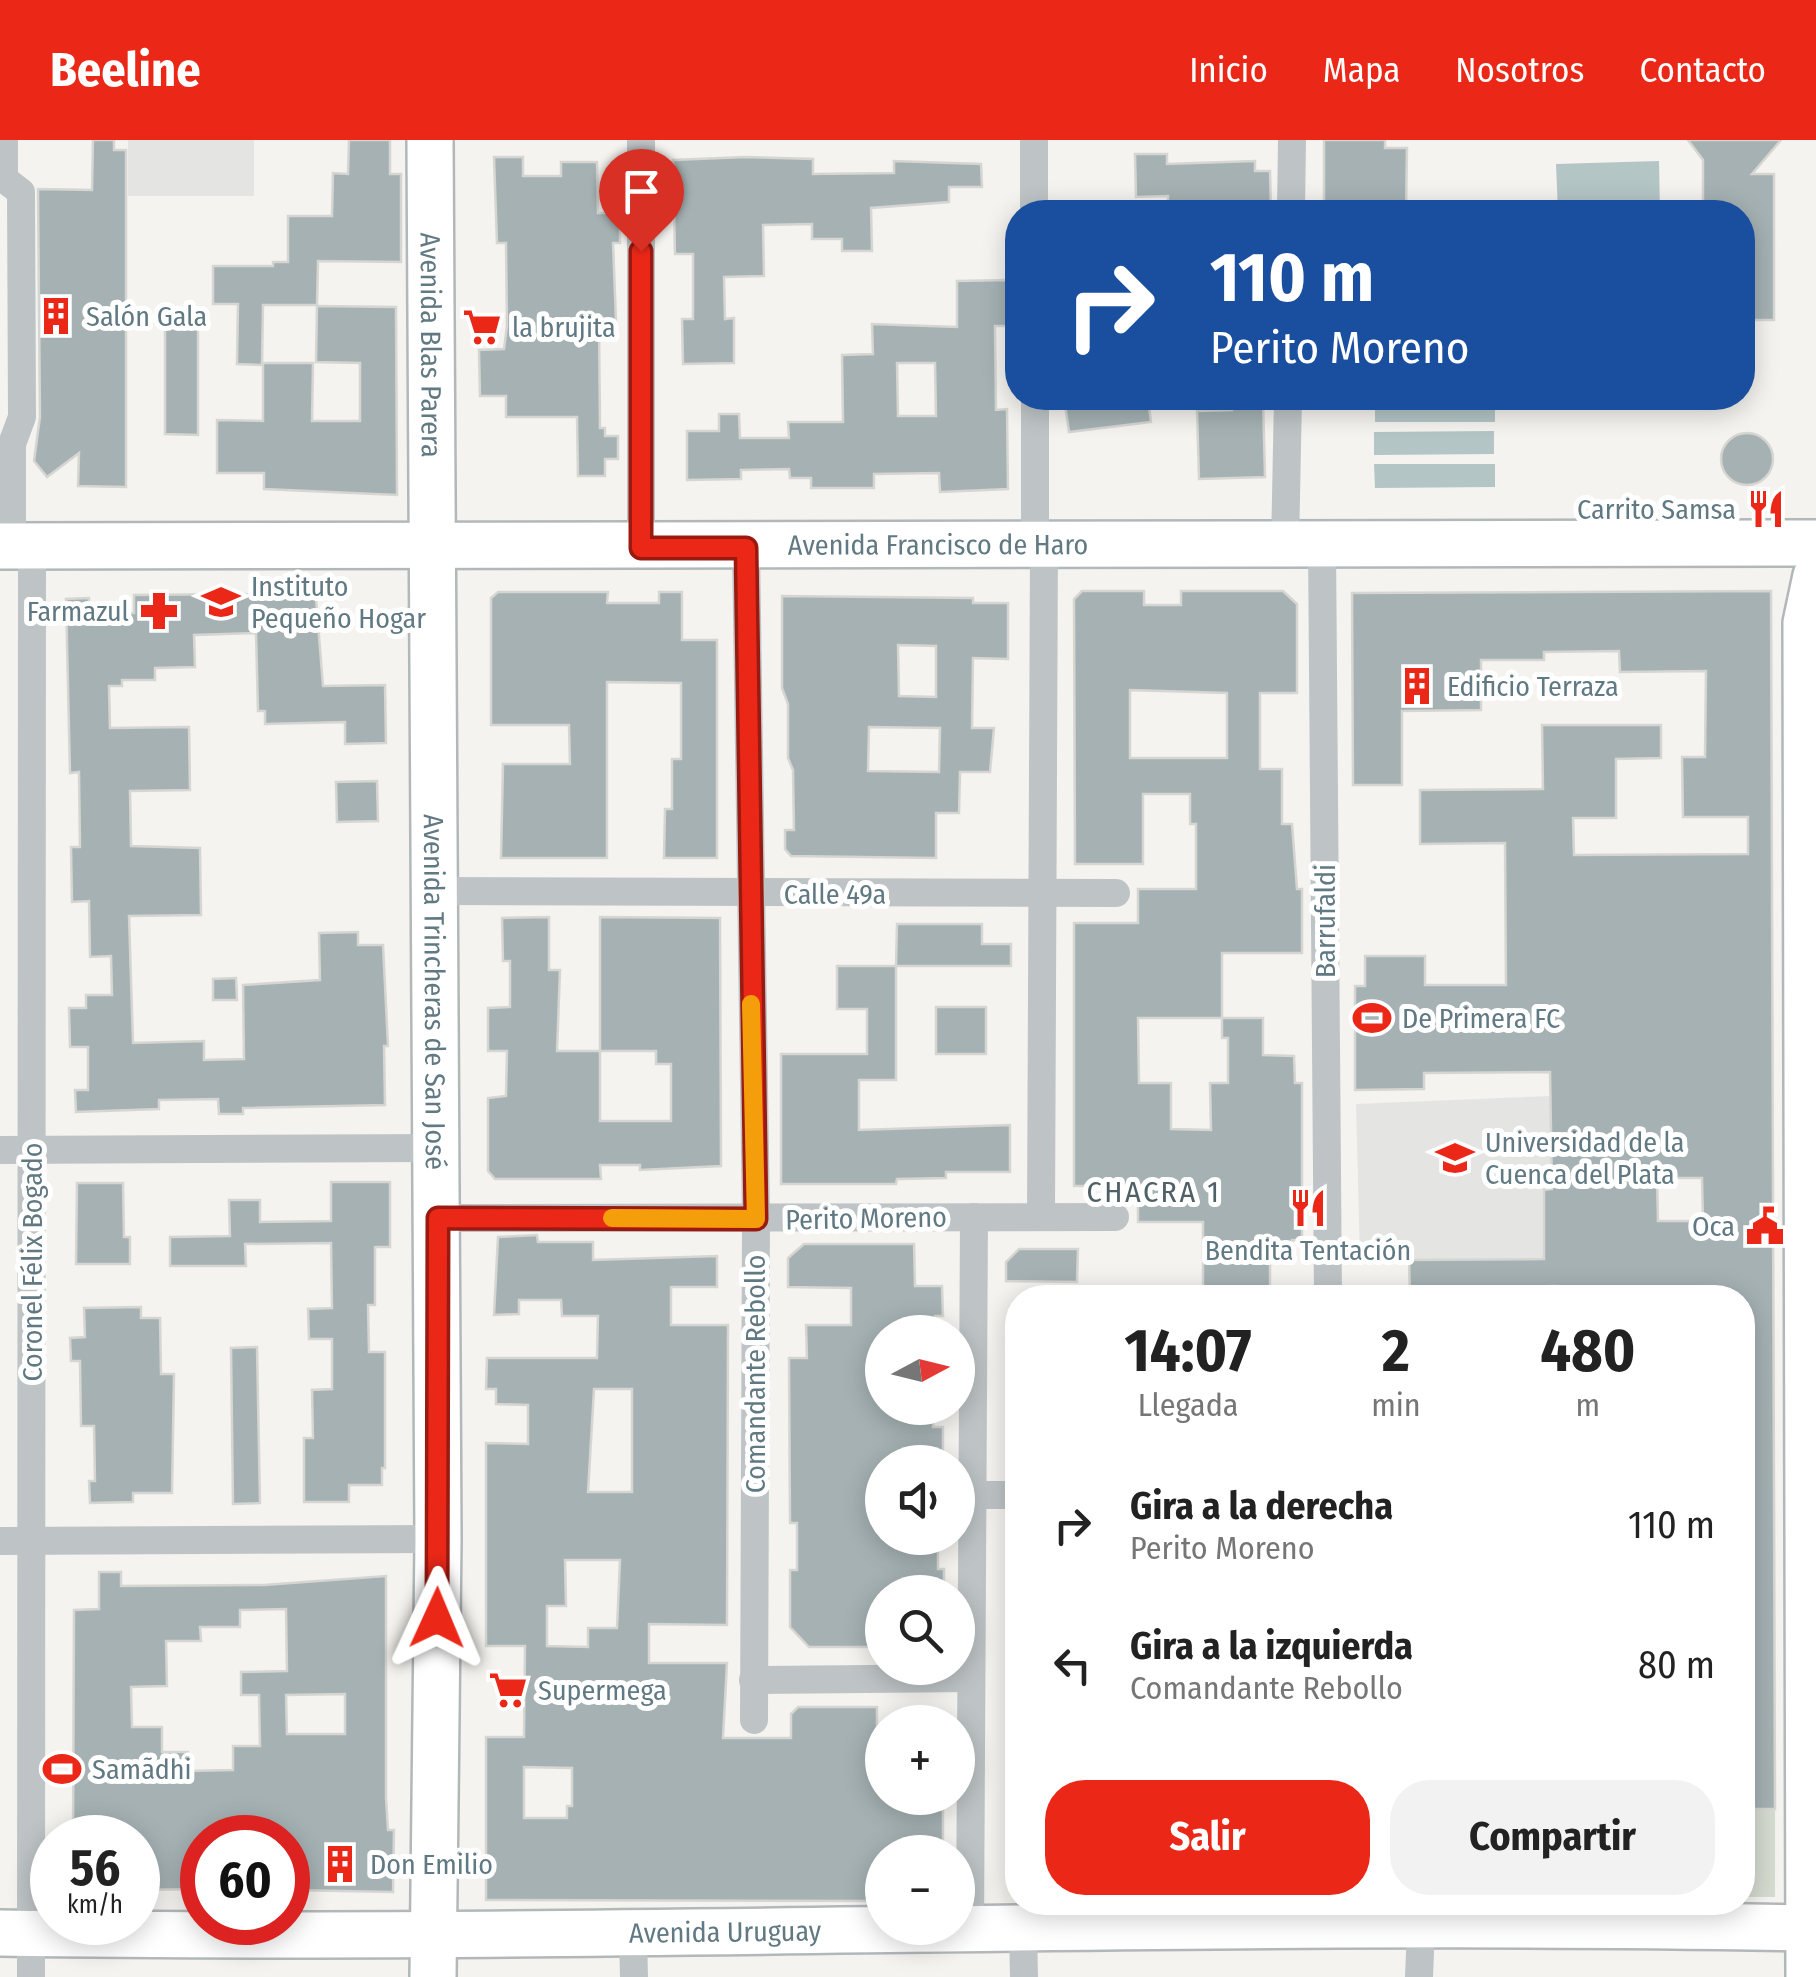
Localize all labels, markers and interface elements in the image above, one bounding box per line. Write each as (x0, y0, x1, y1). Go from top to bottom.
text: Beeline (50, 41, 201, 99)
text: Inicio (1189, 49, 1268, 91)
text: Mapa (1323, 49, 1400, 91)
text: Nosotros (1455, 49, 1584, 91)
text: Contacto (1639, 49, 1766, 91)
pin (599, 149, 684, 252)
icon: arrive (614, 164, 669, 219)
street label: Avenida Blas Parera (414, 232, 448, 458)
text: 110 m (1210, 236, 1374, 320)
icon: right (1045, 240, 1175, 370)
building icon: Salón Gala (35, 295, 77, 337)
place label: Salón Gala (86, 300, 207, 333)
supermarket icon: la brujita (461, 306, 503, 348)
place label: la brujita (512, 311, 616, 344)
text: Perito Moreno (1210, 321, 1469, 375)
restaurant icon: Carrito Samsa (1745, 488, 1787, 530)
place label: Carrito Samsa (1577, 493, 1736, 526)
street label: Avenida Francisco de Haro (788, 528, 1088, 562)
place label: Instituto Pequeño Hogar (251, 570, 426, 635)
school or university icon: Instituto Pequeño Hogar (200, 581, 242, 623)
pharmacy icon: Farmazul (138, 590, 180, 632)
place label: Farmazul (27, 595, 129, 628)
building icon: Edificio Terraza (1396, 665, 1438, 707)
place label: Edificio Terraza (1447, 670, 1619, 703)
street label: Avenida Trincheras de San José (417, 814, 452, 1170)
street label: Barrufaldi (1309, 864, 1342, 978)
street label: Calle 49a (784, 878, 886, 911)
sports icon: De Primera FC (1351, 997, 1393, 1039)
place label: De Primera FC (1402, 1002, 1560, 1035)
place label: Universidad de la Cuenca del Plata (1485, 1126, 1685, 1191)
school or university icon: Universidad de la Cuenca del Plata (1434, 1137, 1476, 1179)
street label: Coronel Félix Bogado (16, 1142, 49, 1382)
district label: CHACRA 1 (1086, 1174, 1222, 1210)
restaurant icon: Bendita Tentación (1287, 1187, 1329, 1229)
street label: Perito Moreno (785, 1201, 947, 1236)
public building icon: Oca (1744, 1205, 1786, 1247)
place label: Oca (1692, 1210, 1735, 1243)
place label: Bendita Tentación (1205, 1234, 1411, 1267)
street label: Comandante Rebollo (739, 1255, 772, 1493)
north arrow (865, 1315, 975, 1425)
map controls (865, 1315, 975, 1945)
text: 14:07 (1124, 1315, 1252, 1387)
text: 2 (1382, 1315, 1410, 1387)
text: 480 (1540, 1315, 1635, 1387)
text: Llegada (1138, 1386, 1239, 1424)
text: min (1371, 1386, 1421, 1424)
text: m (1576, 1386, 1600, 1424)
button: sound (865, 1445, 975, 1555)
text: Gira a la derecha (1130, 1483, 1393, 1529)
icon: right (1045, 1498, 1100, 1553)
text: 110 m (1628, 1502, 1715, 1548)
text: Perito Moreno (1130, 1529, 1315, 1567)
position arrow (385, 1566, 489, 1670)
button: search (865, 1575, 975, 1685)
text: Gira a la izquierda (1130, 1623, 1413, 1669)
icon: left (1045, 1638, 1100, 1693)
text: 80 m (1638, 1642, 1715, 1688)
supermarket icon: Supermega (487, 1669, 529, 1711)
text: Comandante Rebollo (1130, 1669, 1403, 1707)
place label: Supermega (538, 1674, 667, 1707)
button: + (865, 1705, 975, 1815)
sports icon: Samãdhi (41, 1748, 83, 1790)
place label: Samãdhi (92, 1753, 192, 1786)
button: Salir (1045, 1780, 1370, 1895)
button: Compartir (1390, 1780, 1715, 1895)
speed limit sign: 60 (180, 1815, 310, 1945)
button: − (865, 1835, 975, 1945)
text: 56 (70, 1838, 120, 1898)
building icon: Don Emilio (319, 1843, 361, 1885)
place label: Don Emilio (370, 1848, 493, 1881)
text: km/h (67, 1890, 123, 1920)
street label: Avenida Uruguay (629, 1914, 822, 1950)

